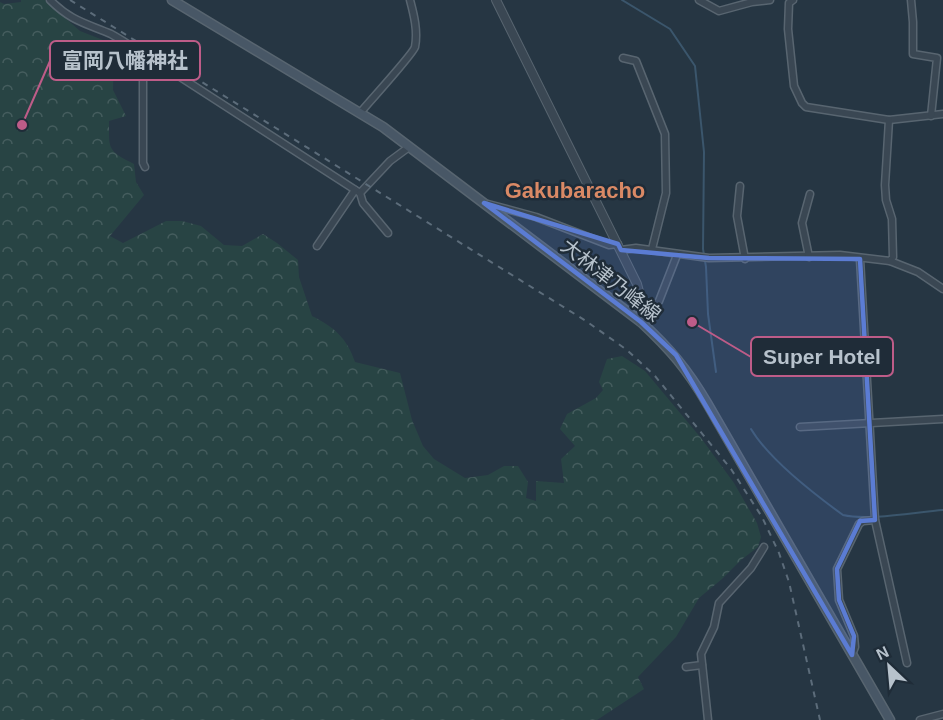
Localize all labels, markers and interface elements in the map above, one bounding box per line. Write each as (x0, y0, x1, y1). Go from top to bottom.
callout: 富岡八幡神社 (50, 41, 200, 80)
text: 富岡八幡神社 (62, 49, 188, 72)
district label: Gakubaracho (505, 178, 645, 203)
street label: 大林津乃峰線 (557, 234, 665, 326)
callout: Super Hotel (751, 337, 893, 376)
text: Super Hotel (763, 345, 881, 368)
north arrow (859, 636, 919, 696)
text: N (874, 643, 892, 663)

